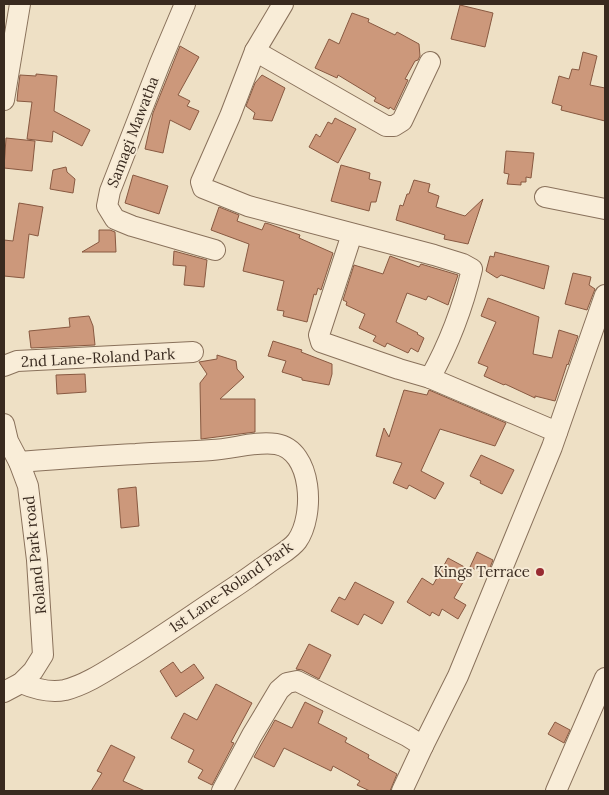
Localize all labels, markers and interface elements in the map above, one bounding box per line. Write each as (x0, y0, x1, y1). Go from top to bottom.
street label: Samagi Mawatha (103, 73, 163, 190)
street label: 2nd Lane-Roland Park (20, 344, 176, 371)
street label: Roland Park road (19, 495, 50, 615)
street label: 1st Lane-Roland Park (165, 537, 296, 636)
place label: Kings Terrace (434, 562, 530, 581)
marker: Kings Terrace (534, 566, 546, 578)

